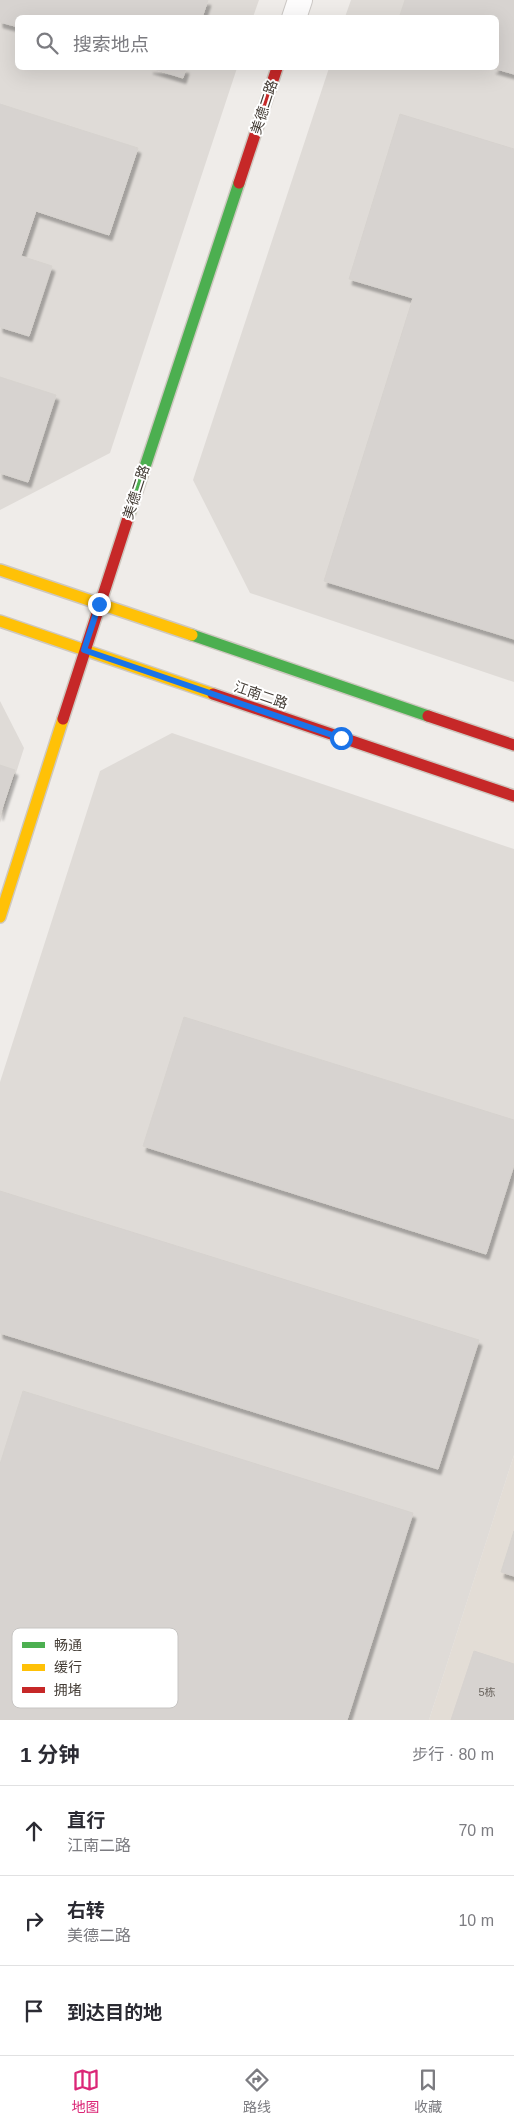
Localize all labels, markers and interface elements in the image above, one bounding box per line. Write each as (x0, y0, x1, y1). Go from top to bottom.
search box (15, 15, 499, 70)
icon: search (33, 29, 61, 57)
text: 搜索地点 (73, 34, 149, 55)
street label: 美德二路 (248, 78, 280, 136)
street label: 美德二路 (120, 463, 152, 521)
route end (88, 593, 111, 616)
street label: 江南二路 (232, 678, 290, 712)
route start (330, 727, 353, 750)
legend (12, 1628, 178, 1708)
text: 畅通 (54, 1637, 82, 1653)
text: 缓行 (54, 1659, 82, 1675)
text: 拥堵 (54, 1682, 82, 1698)
house number: 5栋 (478, 1686, 496, 1698)
text: 1 分钟 (20, 1743, 80, 1766)
text: 步行 · 80 m (412, 1746, 494, 1763)
text: 直行 (67, 1810, 105, 1831)
icon: ahead (20, 1817, 48, 1845)
text: 70 m (458, 1822, 494, 1839)
text: 江南二路 (67, 1837, 131, 1854)
text: 右转 (67, 1900, 105, 1921)
icon: right (20, 1907, 48, 1935)
text: 10 m (458, 1912, 494, 1929)
text: 美德二路 (67, 1927, 131, 1944)
icon: arrive (20, 1997, 48, 2025)
text: 到达目的地 (67, 2002, 162, 2023)
tab: 地图 (72, 2066, 100, 2116)
tab: 路线 (243, 2066, 271, 2116)
tab: 收藏 (414, 2066, 442, 2116)

